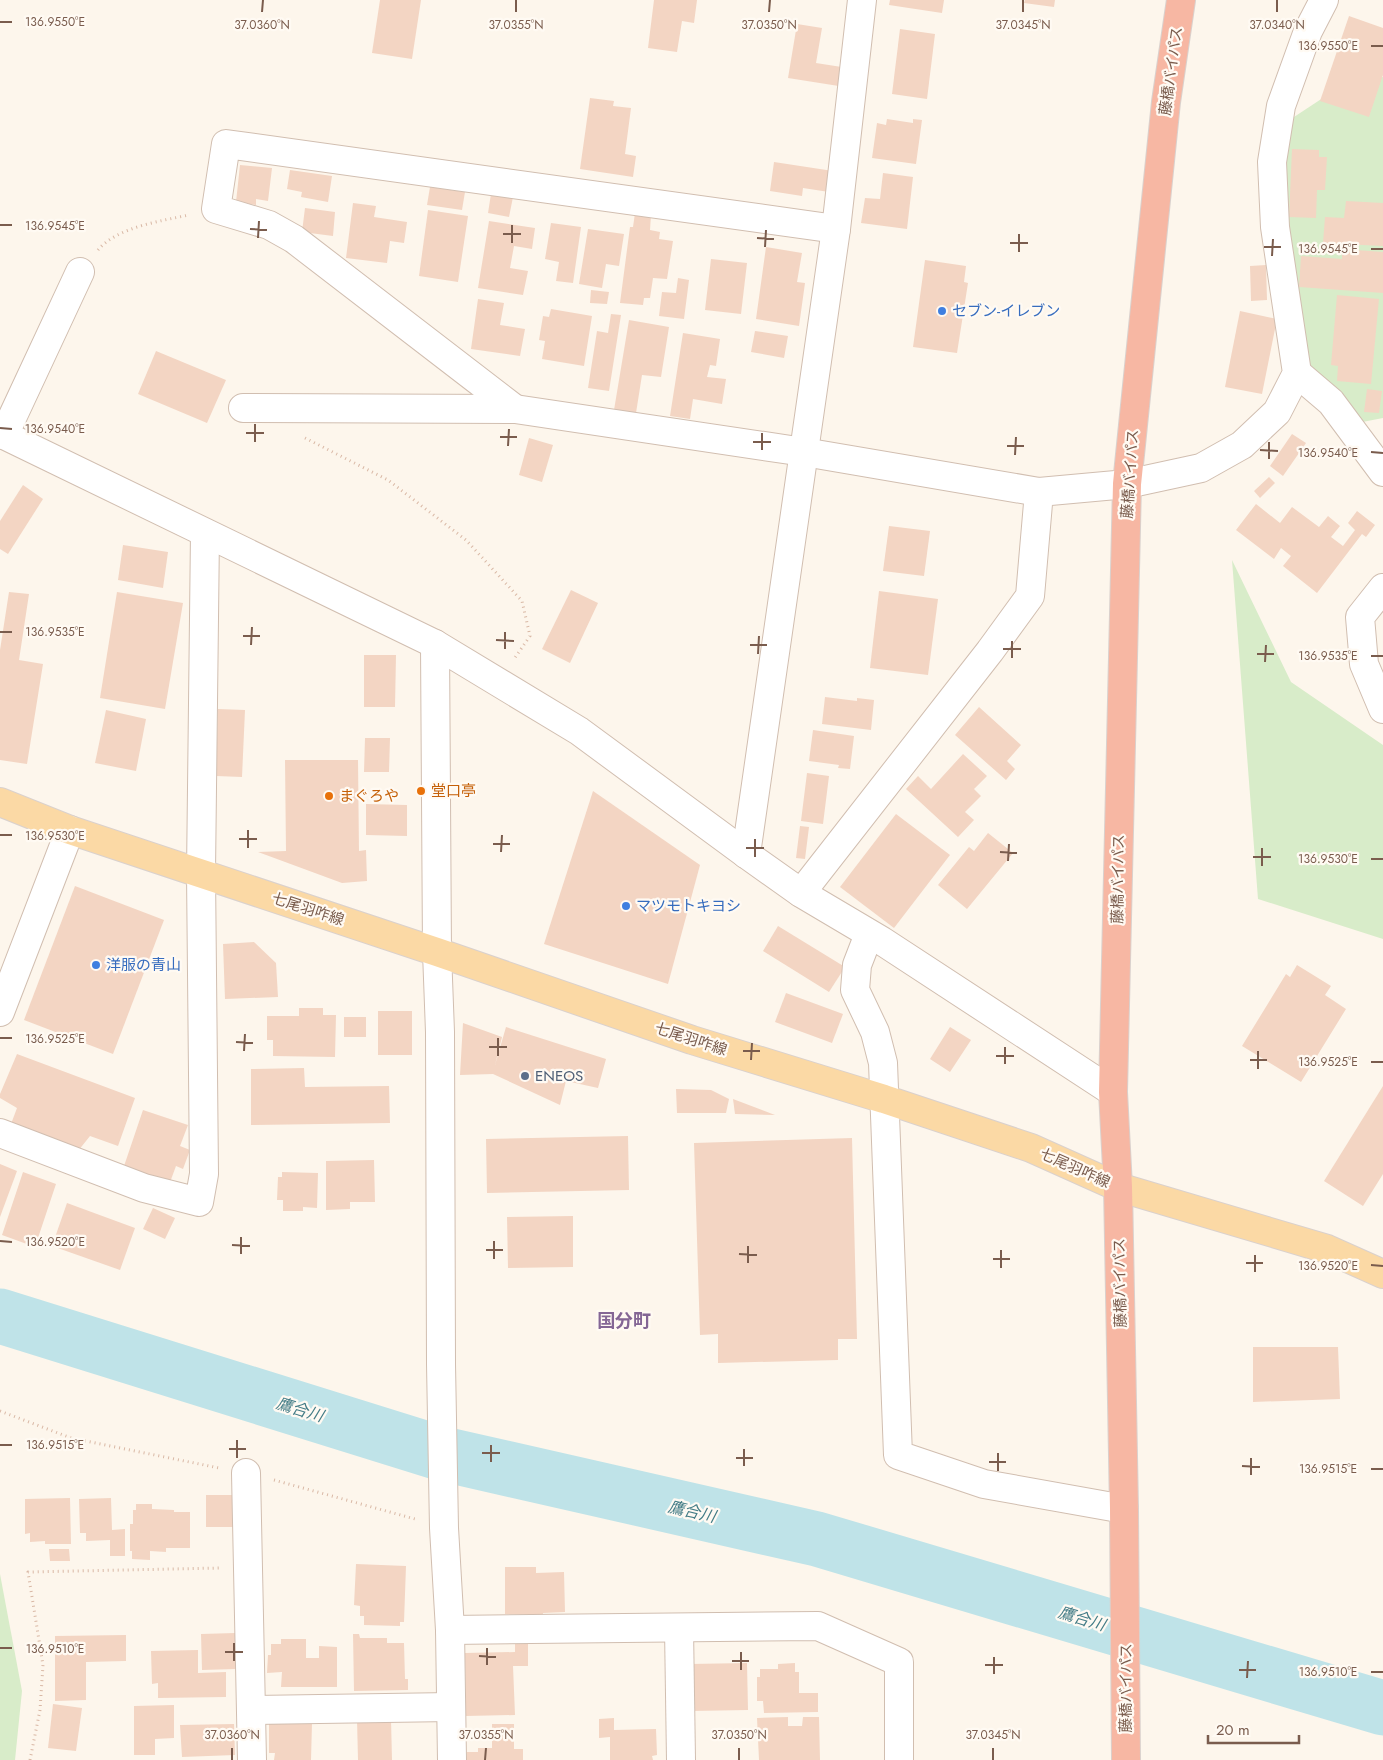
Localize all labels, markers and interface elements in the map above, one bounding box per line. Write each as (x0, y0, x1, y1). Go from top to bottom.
text: 136.9550°E (25, 13, 85, 31)
text: 37.0360°N (234, 16, 290, 34)
text: 37.0355°N (489, 16, 544, 34)
text: 37.0350°N (741, 16, 797, 34)
text: 37.0345°N (995, 16, 1051, 34)
text: 37.0340°N (1249, 16, 1305, 34)
street label: 藤橋バイパス (1154, 25, 1188, 117)
text: 136.9550°E (1298, 37, 1358, 55)
text: 136.9545°E (25, 217, 85, 235)
text: 136.9545°E (1298, 240, 1358, 258)
place label: セブン-イレブン (952, 300, 1060, 322)
marker: セブン-イレブン (936, 305, 948, 317)
text: 136.9540°E (25, 420, 85, 438)
street label: 藤橋バイパス (1116, 428, 1144, 520)
text: 136.9540°E (1298, 444, 1358, 462)
text: 136.9535°E (25, 623, 85, 641)
text: 136.9535°E (1298, 647, 1358, 665)
place label: 堂口亭 (431, 780, 476, 802)
place label: まぐろや (339, 785, 399, 807)
marker: 堂口亭 (415, 785, 427, 797)
marker: まぐろや (323, 790, 335, 802)
text: 136.9530°E (25, 827, 85, 845)
street label: 藤橋バイパス (1106, 834, 1130, 924)
text: 136.9530°E (1298, 850, 1358, 868)
street label: 七尾羽咋線 (269, 887, 347, 931)
place label: マツモトキヨシ (636, 895, 741, 917)
marker: マツモトキヨシ (620, 900, 632, 912)
place label: 洋服の青山 (106, 954, 181, 976)
marker: 洋服の青山 (90, 959, 102, 971)
street label: 七尾羽咋線 (652, 1017, 730, 1061)
text: 136.9525°E (25, 1030, 85, 1048)
text: 136.9525°E (1298, 1053, 1358, 1071)
place label: ENEOS (535, 1065, 583, 1087)
marker: ENEOS (519, 1070, 531, 1082)
street label: 七尾羽咋線 (1036, 1143, 1114, 1193)
text: 136.9520°E (25, 1233, 85, 1251)
street label: 藤橋バイパス (1108, 1238, 1132, 1328)
text: 136.9520°E (1298, 1257, 1358, 1275)
district label: 国分町 (597, 1308, 651, 1334)
water label: 鷹合川 (274, 1391, 328, 1428)
text: 136.9515°E (26, 1436, 84, 1454)
text: 136.9515°E (1299, 1460, 1357, 1478)
water label: 鷹合川 (666, 1495, 720, 1529)
water label: 鷹合川 (1056, 1600, 1110, 1637)
text: 136.9510°E (26, 1640, 84, 1658)
street label: 藤橋バイパス (1115, 1643, 1137, 1733)
text: 136.9510°E (1299, 1663, 1357, 1681)
scale bar (1208, 1712, 1299, 1744)
text: 20 m (1216, 1719, 1250, 1741)
text: 37.0360°N (204, 1726, 260, 1744)
text: 37.0355°N (459, 1726, 514, 1744)
text: 37.0350°N (711, 1726, 767, 1744)
text: 37.0345°N (965, 1726, 1021, 1744)

